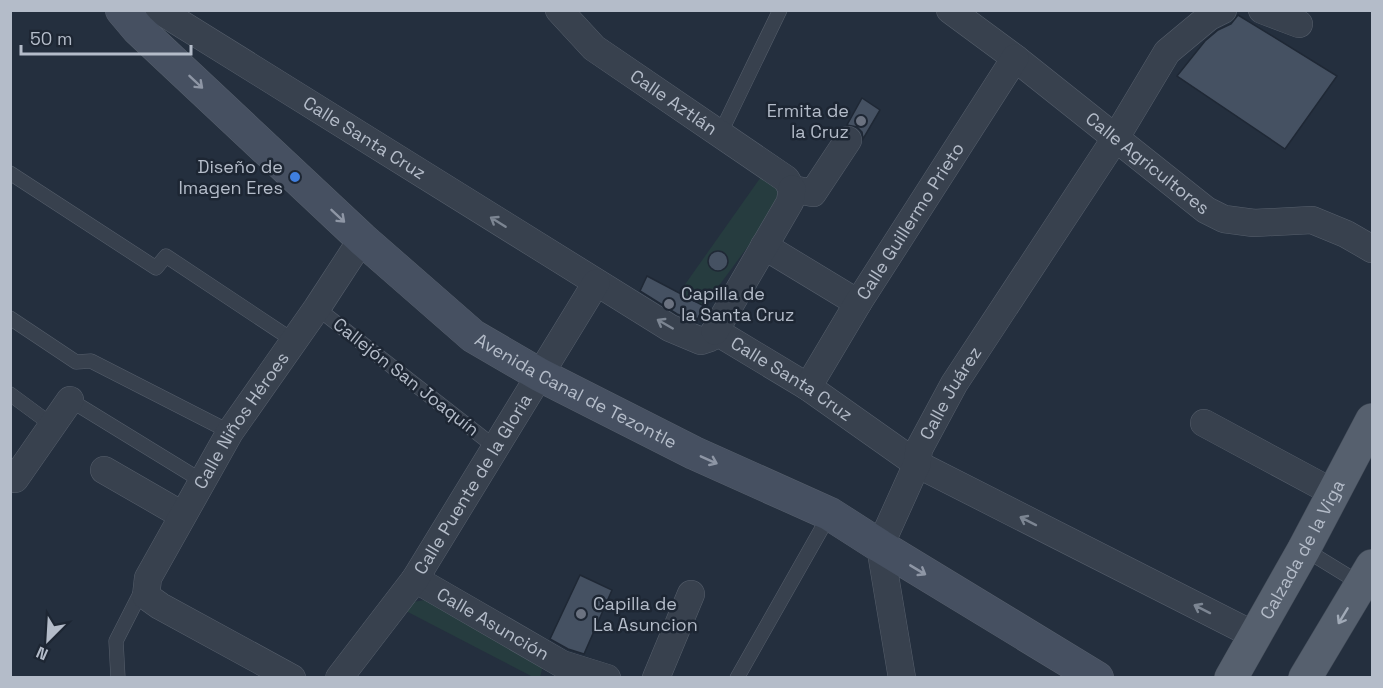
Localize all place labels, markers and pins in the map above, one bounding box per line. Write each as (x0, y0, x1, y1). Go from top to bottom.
place label: Ermita de la Cruz (767, 99, 849, 143)
marker: Ermita de la Cruz (854, 114, 868, 128)
place label: Diseño de Imagen Eres (178, 155, 283, 199)
marker: Diseño de Imagen Eres (288, 170, 302, 184)
place label: Capilla de la Santa Cruz (681, 282, 794, 326)
marker: Capilla de la Santa Cruz (662, 297, 676, 311)
place label: Capilla de La Asuncion (593, 592, 698, 636)
marker: Capilla de La Asuncion (574, 607, 588, 621)

